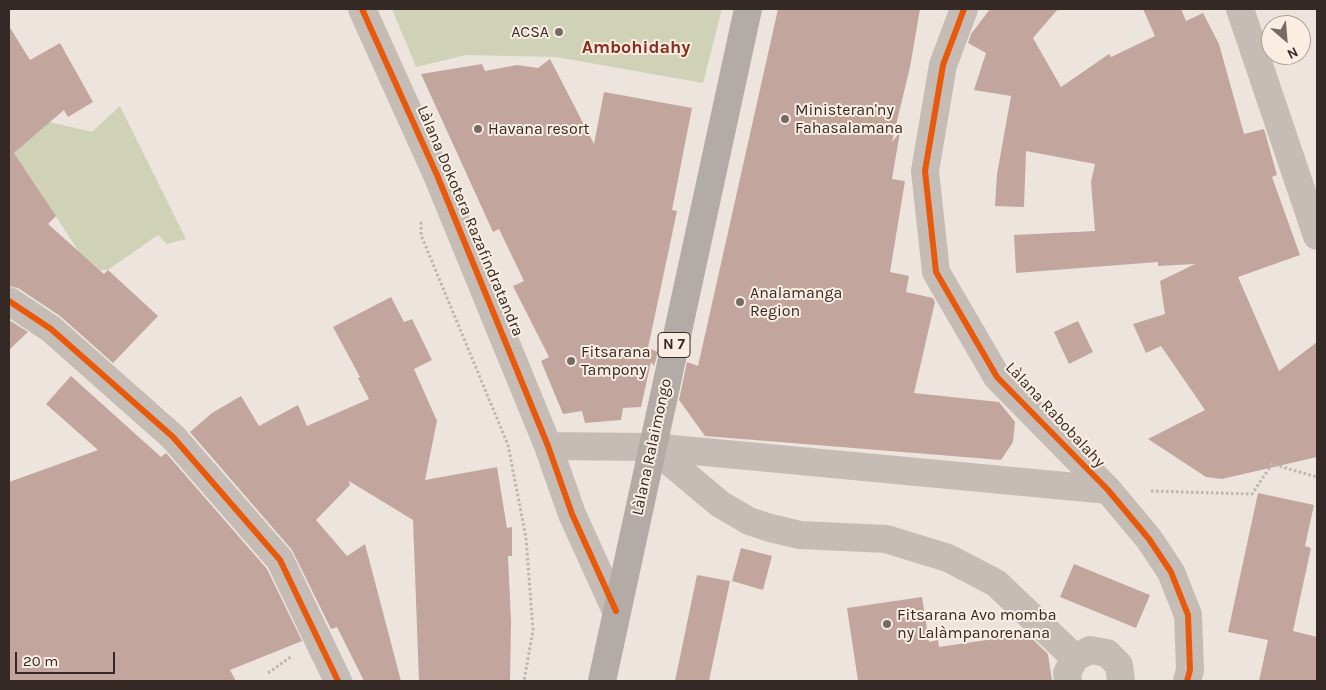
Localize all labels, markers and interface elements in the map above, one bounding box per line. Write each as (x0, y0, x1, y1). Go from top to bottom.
north arrow (1261, 15, 1311, 65)
place label: ACSA (511, 22, 549, 42)
marker: ACSA (553, 26, 565, 38)
district label: Ambohidahy (582, 37, 690, 59)
text: N (1284, 43, 1301, 63)
place label: Ministeran'ny Fahasalamana (795, 100, 903, 138)
street label: Làlana Dokotera Razafindratandra (413, 103, 527, 339)
marker: Ministeran'ny Fahasalamana (779, 113, 791, 125)
place label: Havana resort (488, 119, 590, 139)
marker: Havana resort (472, 123, 484, 135)
place label: Analamanga Region (750, 283, 842, 321)
marker: Analamanga Region (734, 296, 746, 308)
road number: N 7 (658, 332, 690, 358)
place label: Fitsarana Tampony (581, 342, 650, 380)
marker: Fitsarana Tampony (565, 355, 577, 367)
street label: Làlana Rabobalahy (1001, 358, 1109, 472)
street label: Làlana Ralaimongo (628, 377, 676, 517)
place label: Fitsarana Avo momba ny Lalàmpanorenana (897, 605, 1057, 643)
marker: Fitsarana Avo momba ny Lalàmpanorenana (881, 618, 893, 630)
scale bar (18, 642, 118, 674)
text: 20 m (23, 652, 58, 670)

